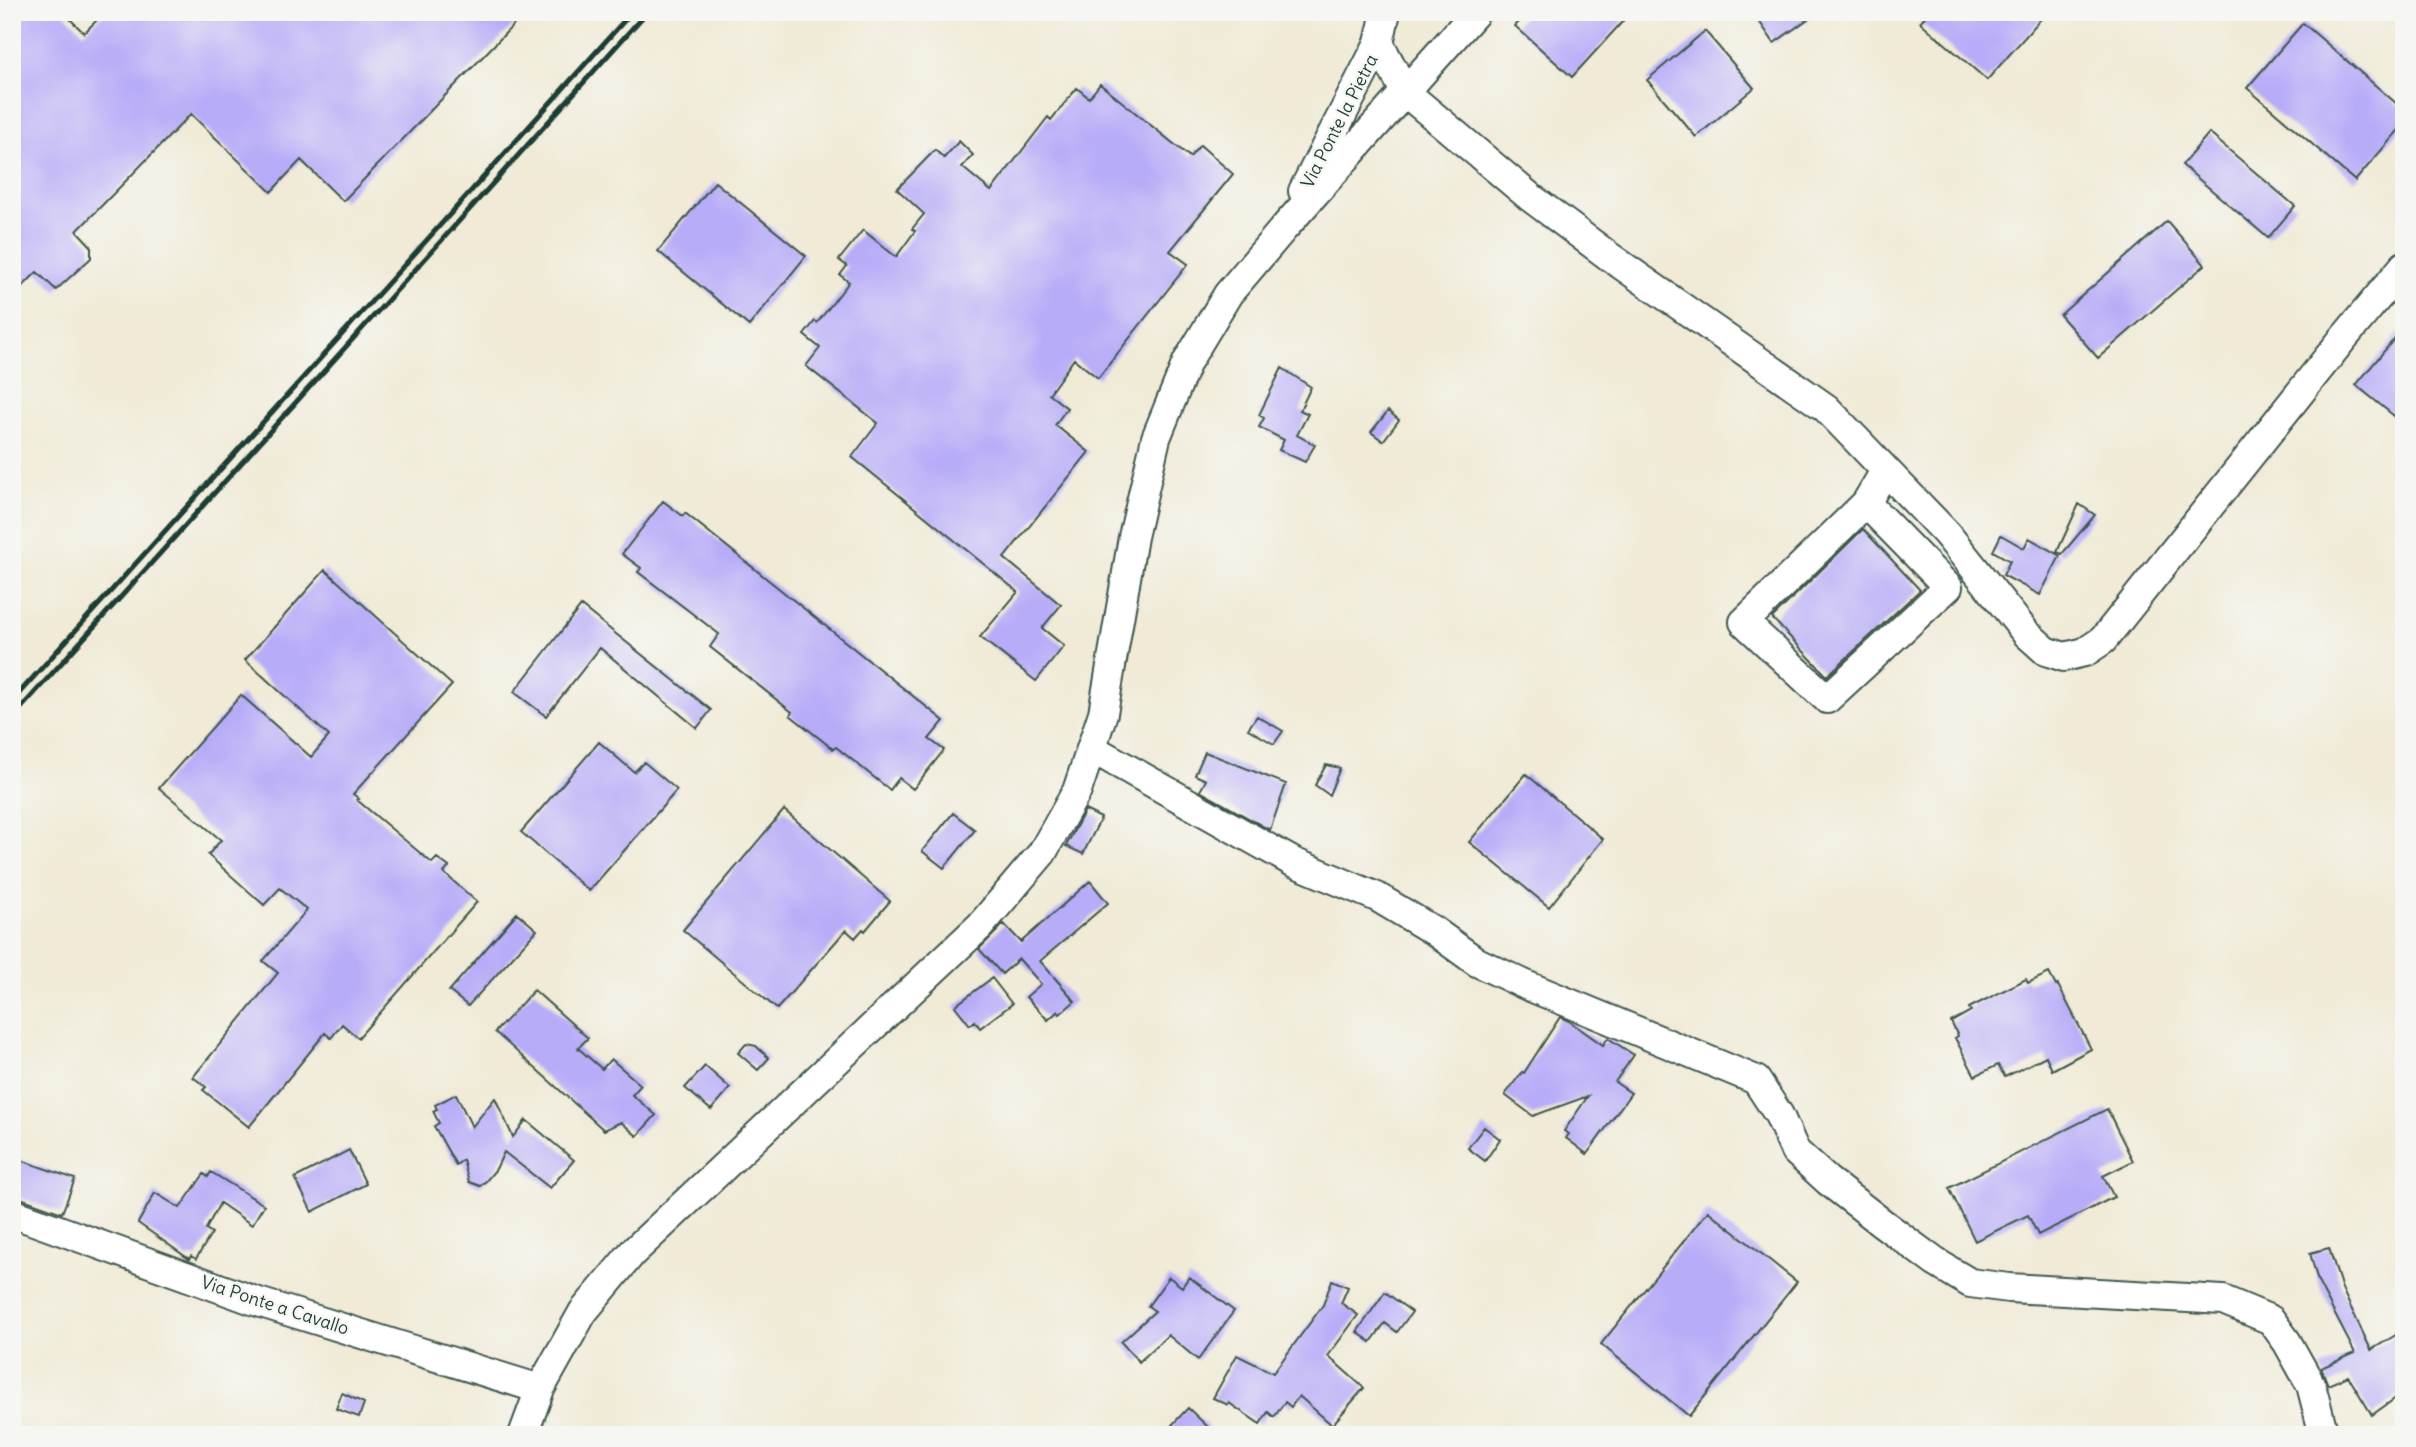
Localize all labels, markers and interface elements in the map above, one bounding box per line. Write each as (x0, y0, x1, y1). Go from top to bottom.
street label: Via Ponte la Pietra (1295, 50, 1383, 192)
street label: Via Ponte a Cavallo (198, 1270, 352, 1340)

